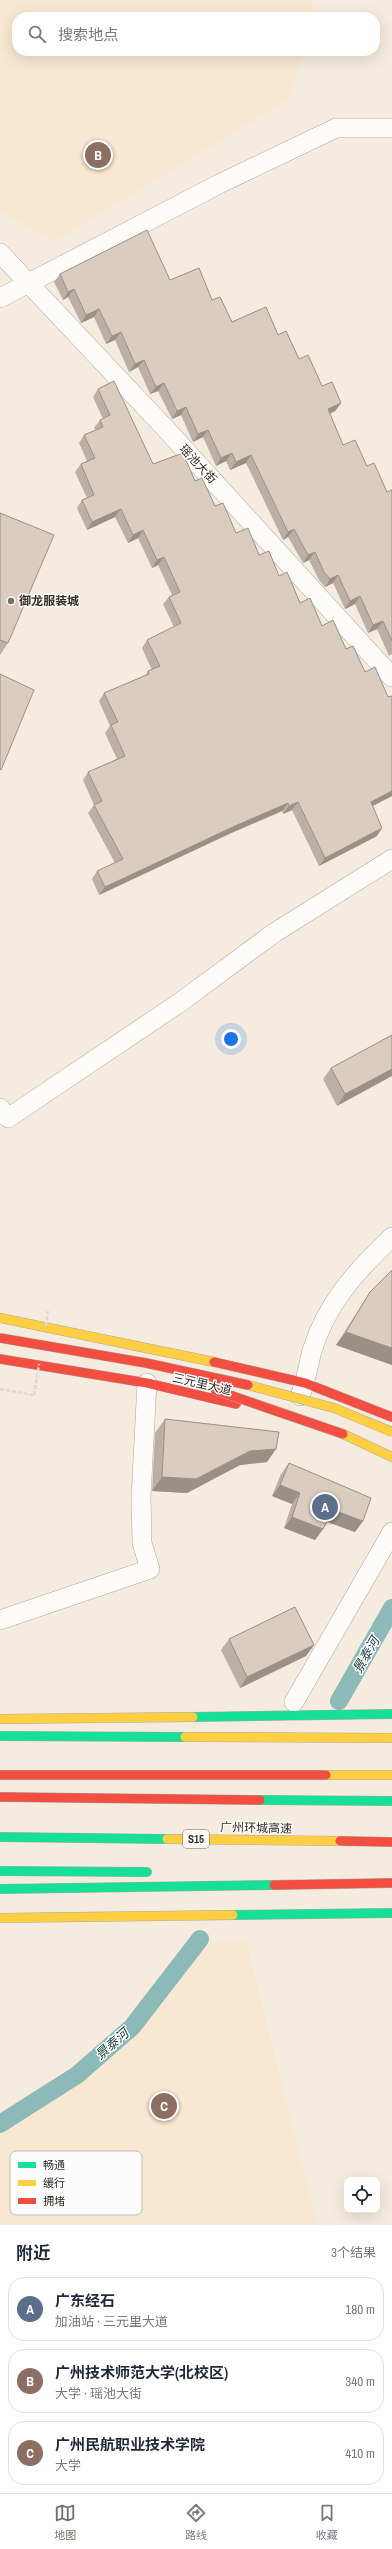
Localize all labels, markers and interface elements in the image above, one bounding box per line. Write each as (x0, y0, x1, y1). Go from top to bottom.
search box (12, 12, 380, 56)
icon: search (26, 23, 48, 45)
text: 搜索地点 (58, 24, 118, 45)
pin: B (85, 140, 111, 170)
street label: 瑶池大街 (176, 441, 220, 487)
place label: 御龙服装城 (19, 593, 79, 609)
marker: 御龙服装城 (6, 596, 16, 606)
your location (221, 1029, 241, 1049)
street label: 三元里大道 (171, 1369, 233, 1399)
pin: A (312, 1492, 338, 1522)
water label: 景泰河 (349, 1631, 385, 1676)
street label: 广州环城高速 (220, 1819, 292, 1837)
road number: S15 (183, 1830, 209, 1848)
water label: 景泰河 (92, 2023, 135, 2063)
pin: C (151, 2091, 177, 2121)
legend (10, 2151, 142, 2215)
text: 畅通 (43, 2158, 65, 2172)
text: 缓行 (43, 2176, 65, 2190)
map controls (344, 2177, 380, 2213)
button: locate (344, 2177, 380, 2213)
text: 拥堵 (43, 2194, 65, 2208)
text: 附近 (16, 2241, 50, 2264)
text: 3个结果 (331, 2244, 376, 2261)
text: 广东经石 (55, 2290, 115, 2311)
text: A (26, 2301, 34, 2318)
text: 180 m (345, 2301, 375, 2318)
text: 加油站 · 三元里大道 (55, 2313, 168, 2330)
text: 广州技术师范大学(北校区) (55, 2362, 228, 2383)
text: B (26, 2373, 34, 2390)
text: 340 m (345, 2373, 375, 2390)
text: 大学 · 瑶池大街 (55, 2385, 142, 2402)
text: 广州民航职业技术学院 (55, 2434, 205, 2455)
text: C (26, 2445, 34, 2462)
text: 410 m (345, 2445, 375, 2462)
text: 大学 (55, 2457, 81, 2474)
tab: 地图 (54, 2502, 76, 2542)
tab: 路线 (185, 2502, 207, 2542)
tab: 收藏 (316, 2502, 338, 2542)

